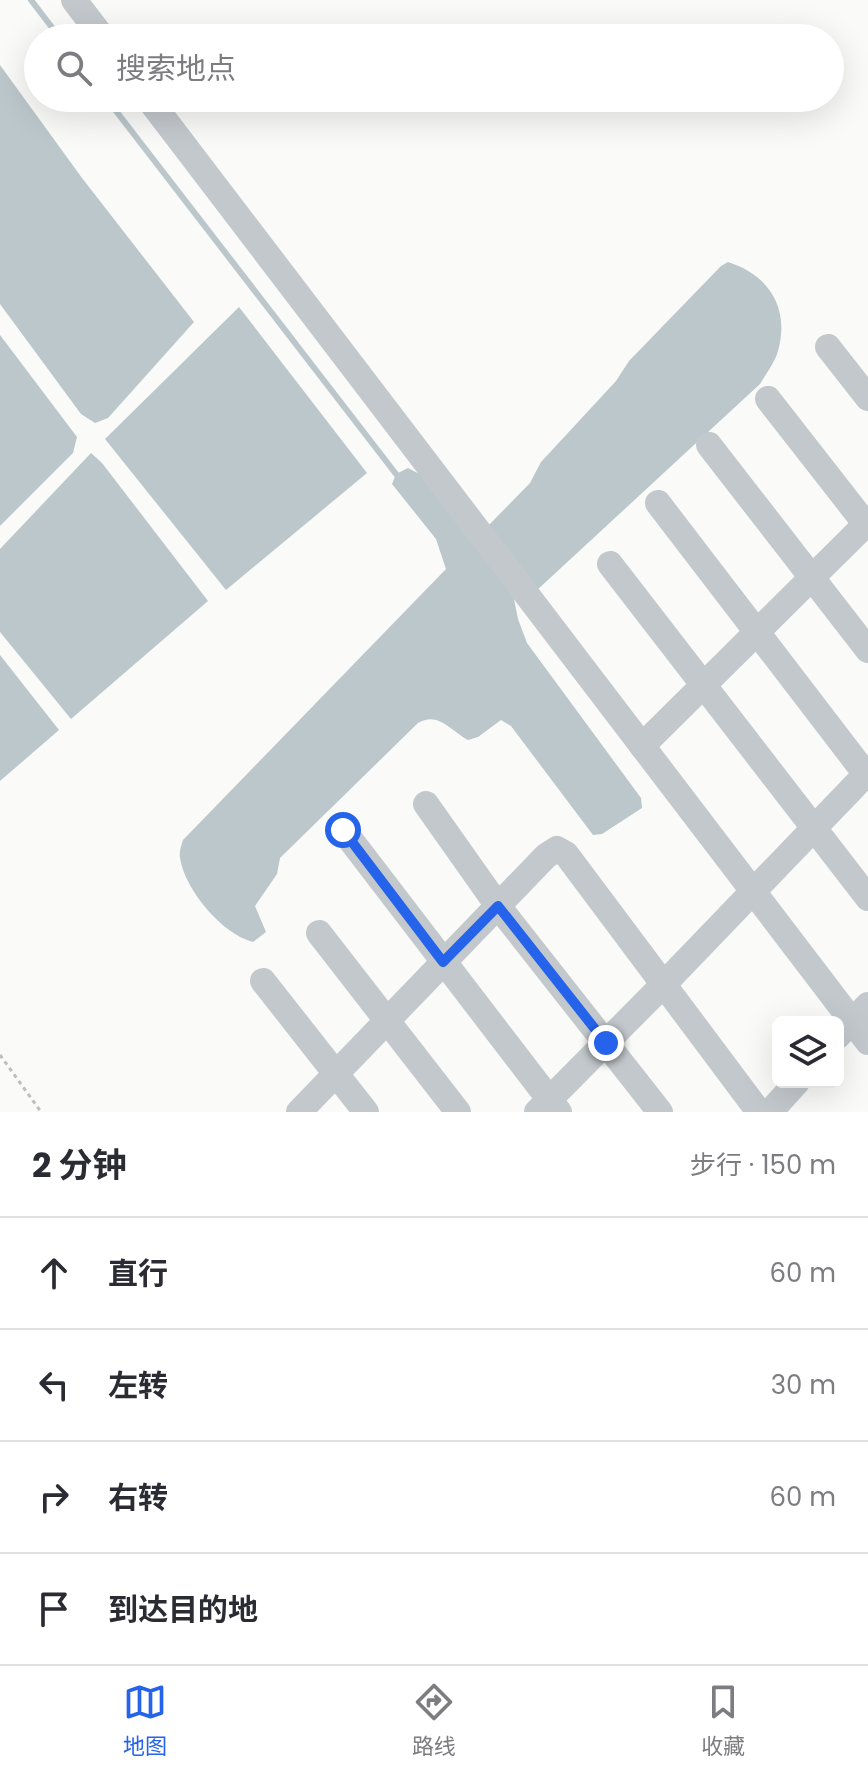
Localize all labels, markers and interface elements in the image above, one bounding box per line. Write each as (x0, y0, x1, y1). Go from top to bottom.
search box (24, 24, 844, 112)
icon: search (52, 46, 96, 90)
text: 搜索地点 (116, 47, 236, 90)
route start (325, 812, 361, 848)
map controls (772, 1016, 844, 1088)
button: layers (772, 1016, 844, 1088)
route end (588, 1025, 624, 1061)
text: 2 分钟 (32, 1141, 127, 1189)
text: 步行 · 150 m (690, 1147, 836, 1183)
icon: ahead (32, 1251, 76, 1295)
text: 直行 (108, 1252, 168, 1295)
text: 60 m (769, 1255, 836, 1291)
icon: left (32, 1363, 76, 1407)
text: 左转 (108, 1364, 168, 1407)
text: 30 m (771, 1367, 836, 1403)
icon: right (32, 1475, 76, 1519)
text: 右转 (108, 1476, 168, 1519)
text: 60 m (769, 1479, 836, 1515)
icon: arrive (32, 1587, 76, 1631)
text: 到达目的地 (108, 1588, 258, 1631)
tab: 地图 (123, 1680, 167, 1763)
tab: 路线 (412, 1680, 456, 1763)
tab: 收藏 (701, 1680, 745, 1763)

